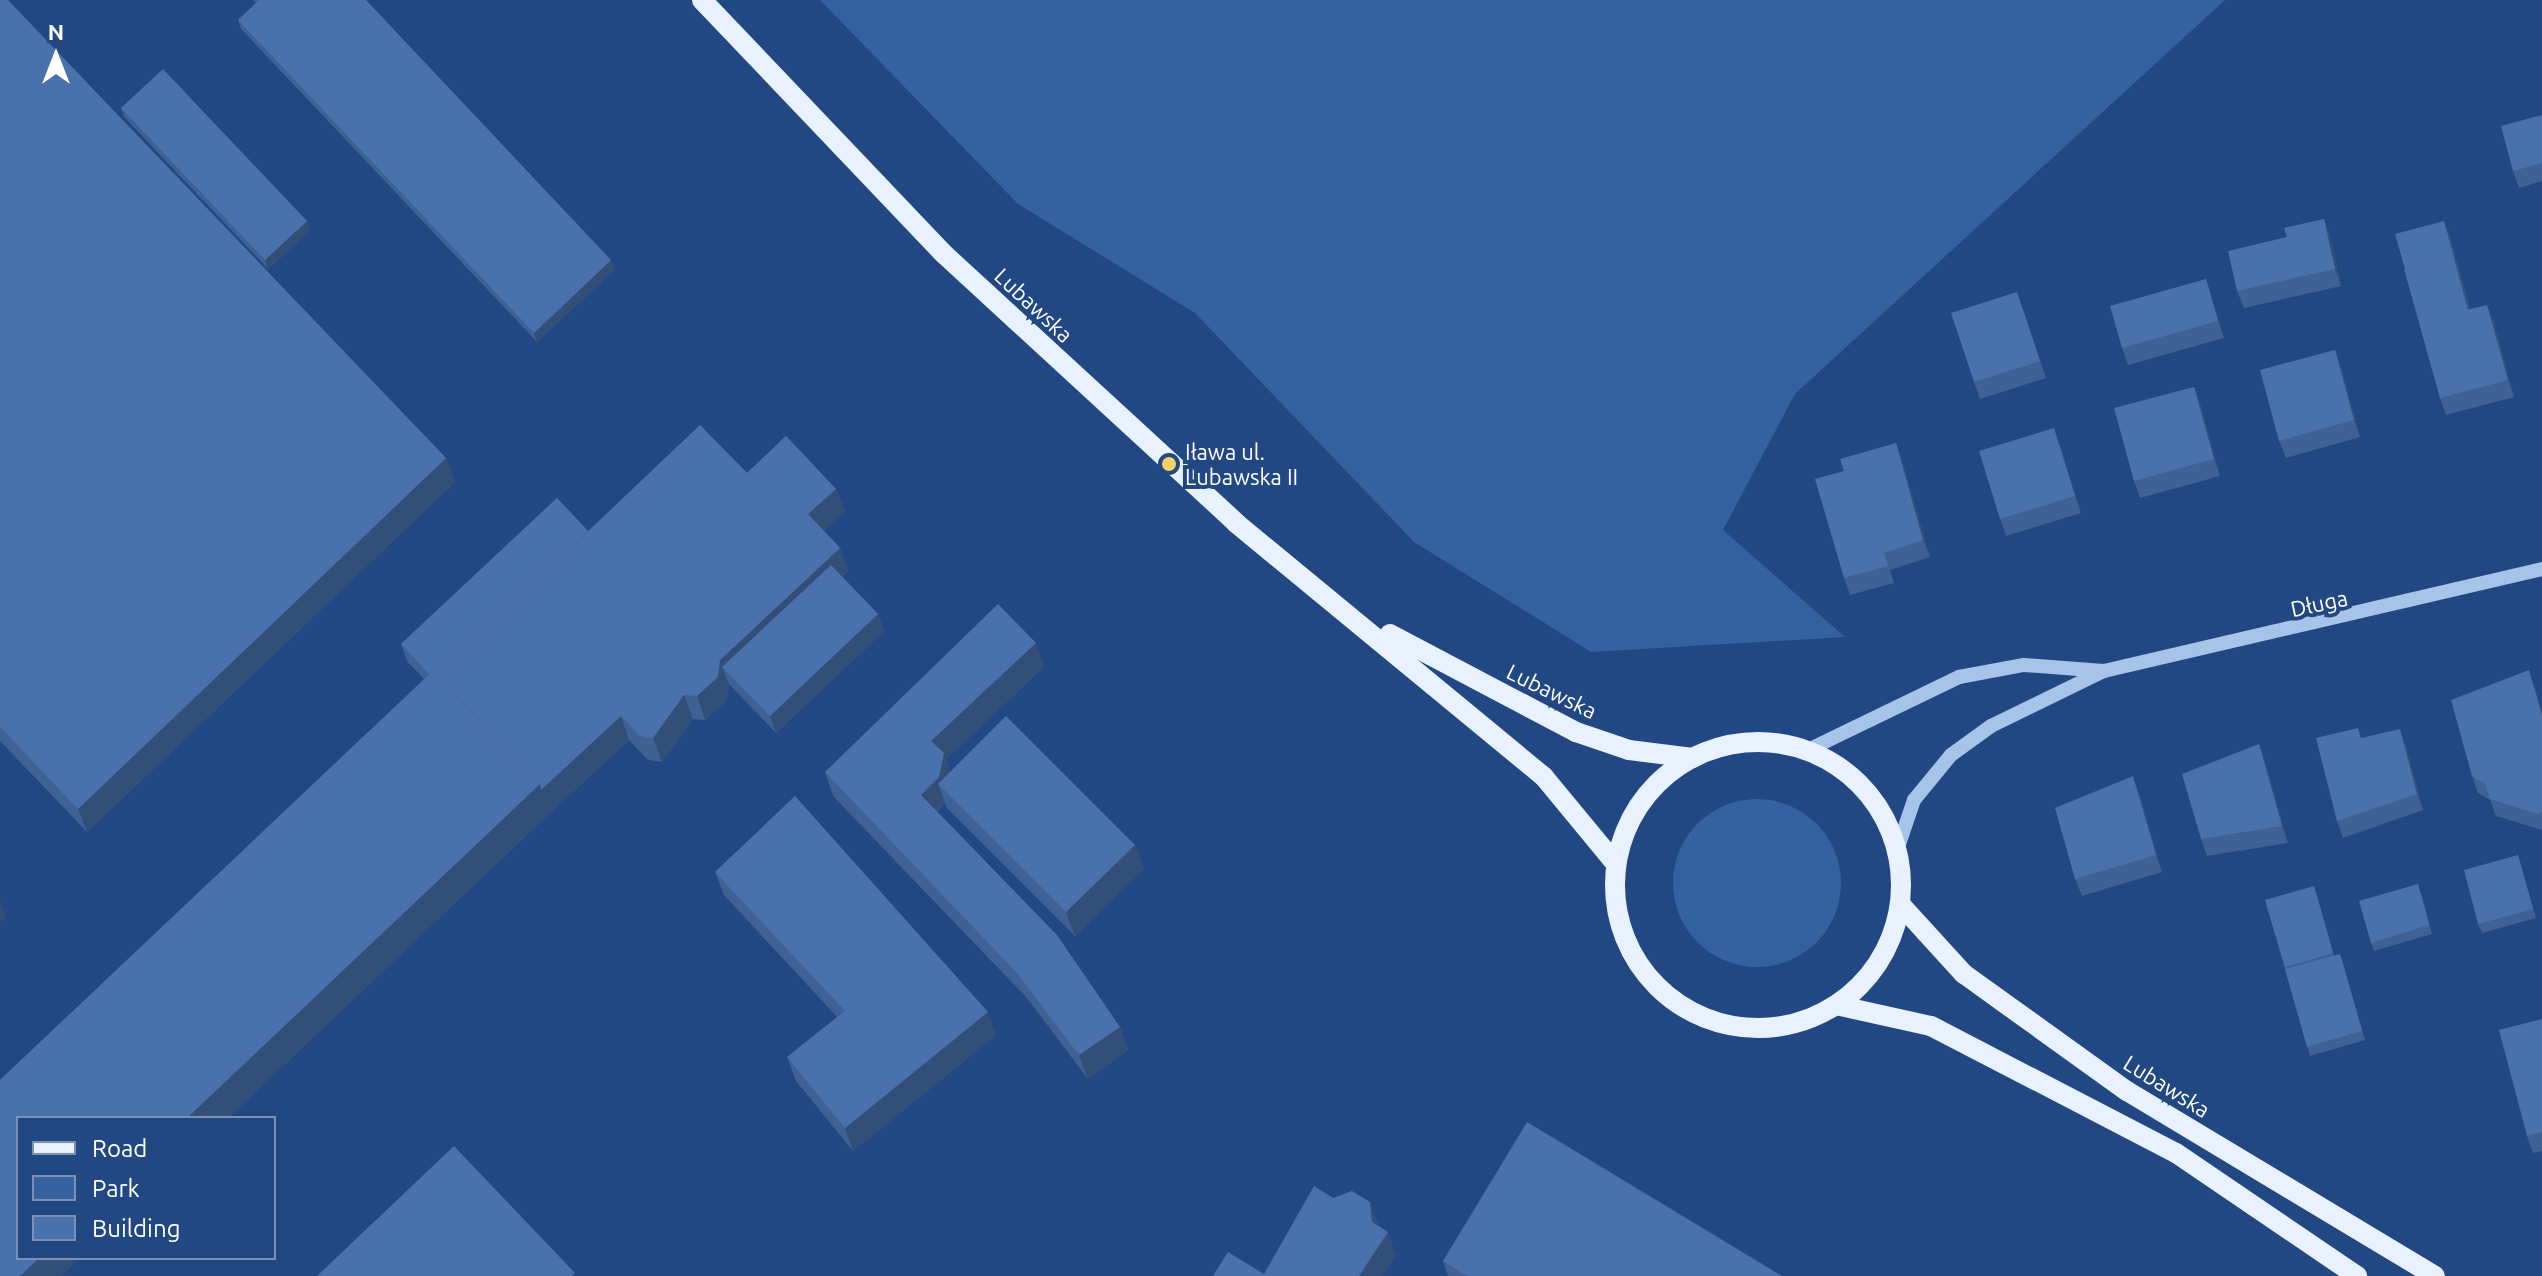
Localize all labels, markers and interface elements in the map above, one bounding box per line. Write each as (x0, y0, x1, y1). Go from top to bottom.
north arrow (16, 16, 96, 96)
text: N (48, 19, 64, 44)
street label: Lubawska (990, 262, 1078, 348)
place label: Iława ul. Lubawska II (1185, 438, 1298, 490)
marker: Iława ul. Lubawska II (1160, 455, 1178, 473)
street label: Długa (2288, 584, 2350, 622)
street label: Lubawska (1503, 658, 1601, 724)
street label: Lubawska (2119, 1049, 2215, 1123)
legend (16, 1116, 276, 1260)
text: Road (92, 1135, 147, 1162)
text: Park (92, 1175, 140, 1202)
text: Building (92, 1215, 180, 1242)

